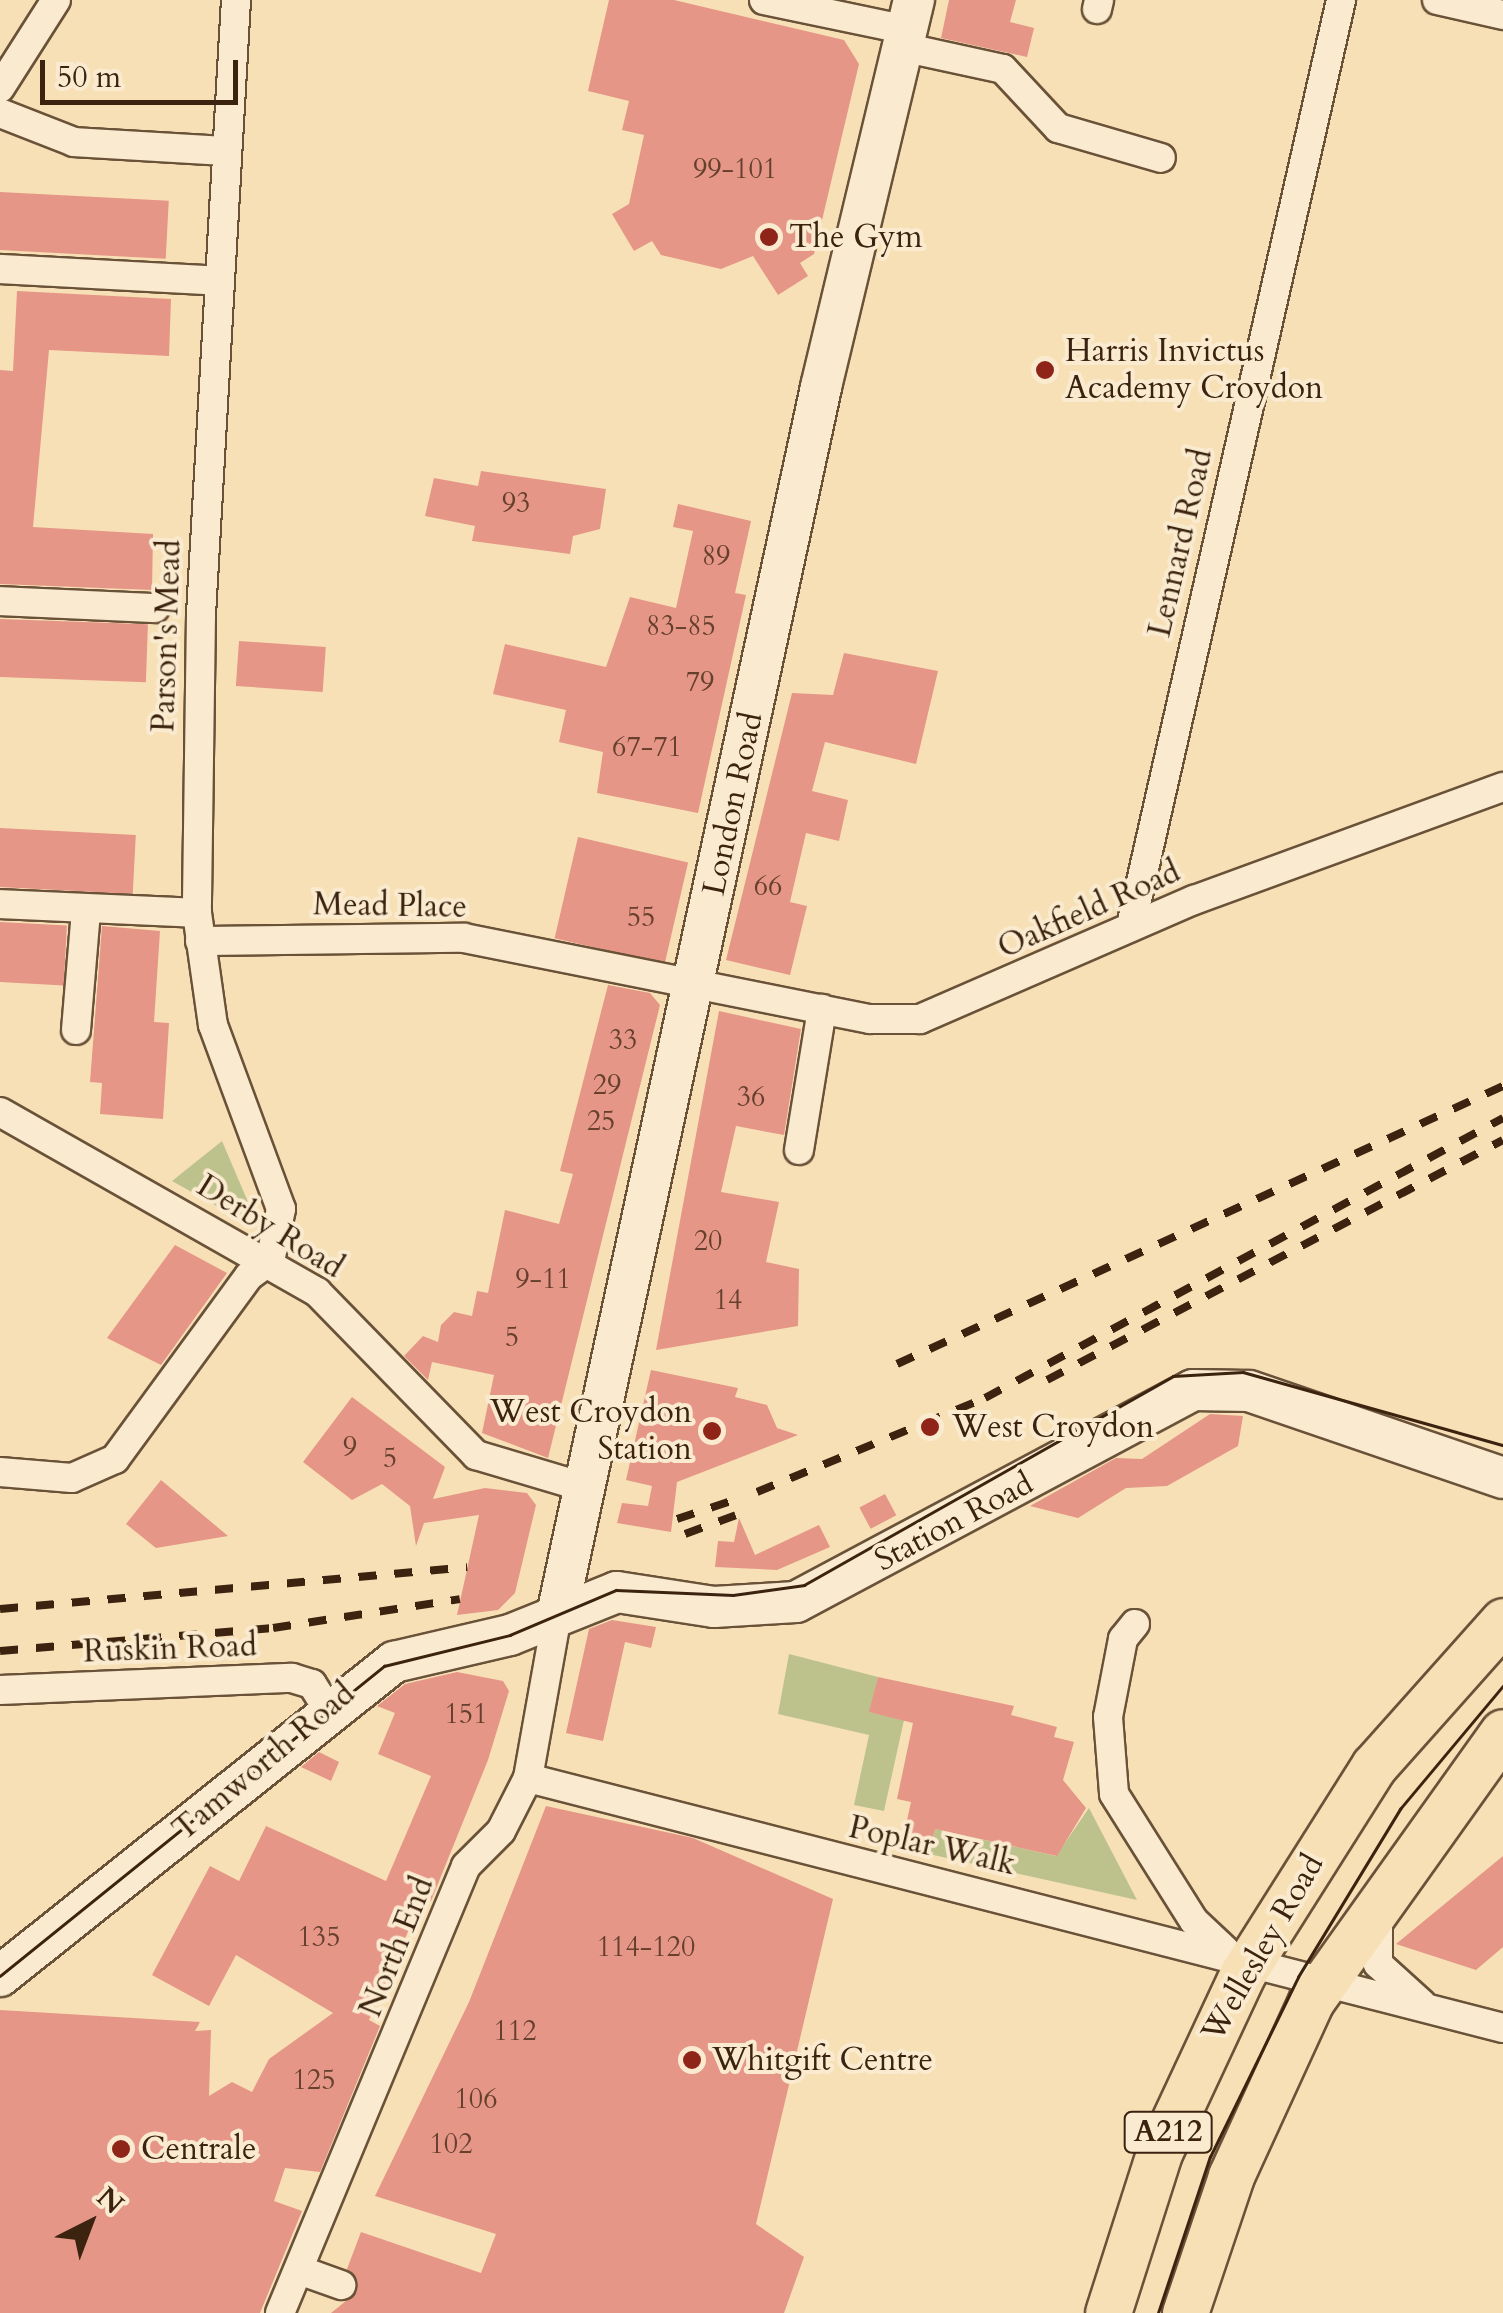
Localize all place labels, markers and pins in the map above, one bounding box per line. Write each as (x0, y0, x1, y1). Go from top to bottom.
place label: The Gym (789, 218, 922, 256)
marker: The Gym (758, 226, 780, 248)
place label: Harris Invictus Academy Croydon (1065, 333, 1323, 408)
marker: Harris Invictus Academy Croydon (1034, 359, 1056, 381)
place label: West Croydon Station (490, 1394, 692, 1469)
place label: West Croydon (952, 1408, 1154, 1446)
marker: West Croydon (917, 1414, 943, 1440)
marker: West Croydon Station (701, 1420, 723, 1442)
place label: Whitgift Centre (712, 2041, 933, 2079)
marker: Whitgift Centre (681, 2049, 703, 2071)
place label: Centrale (141, 2130, 256, 2168)
marker: Centrale (110, 2138, 132, 2160)

